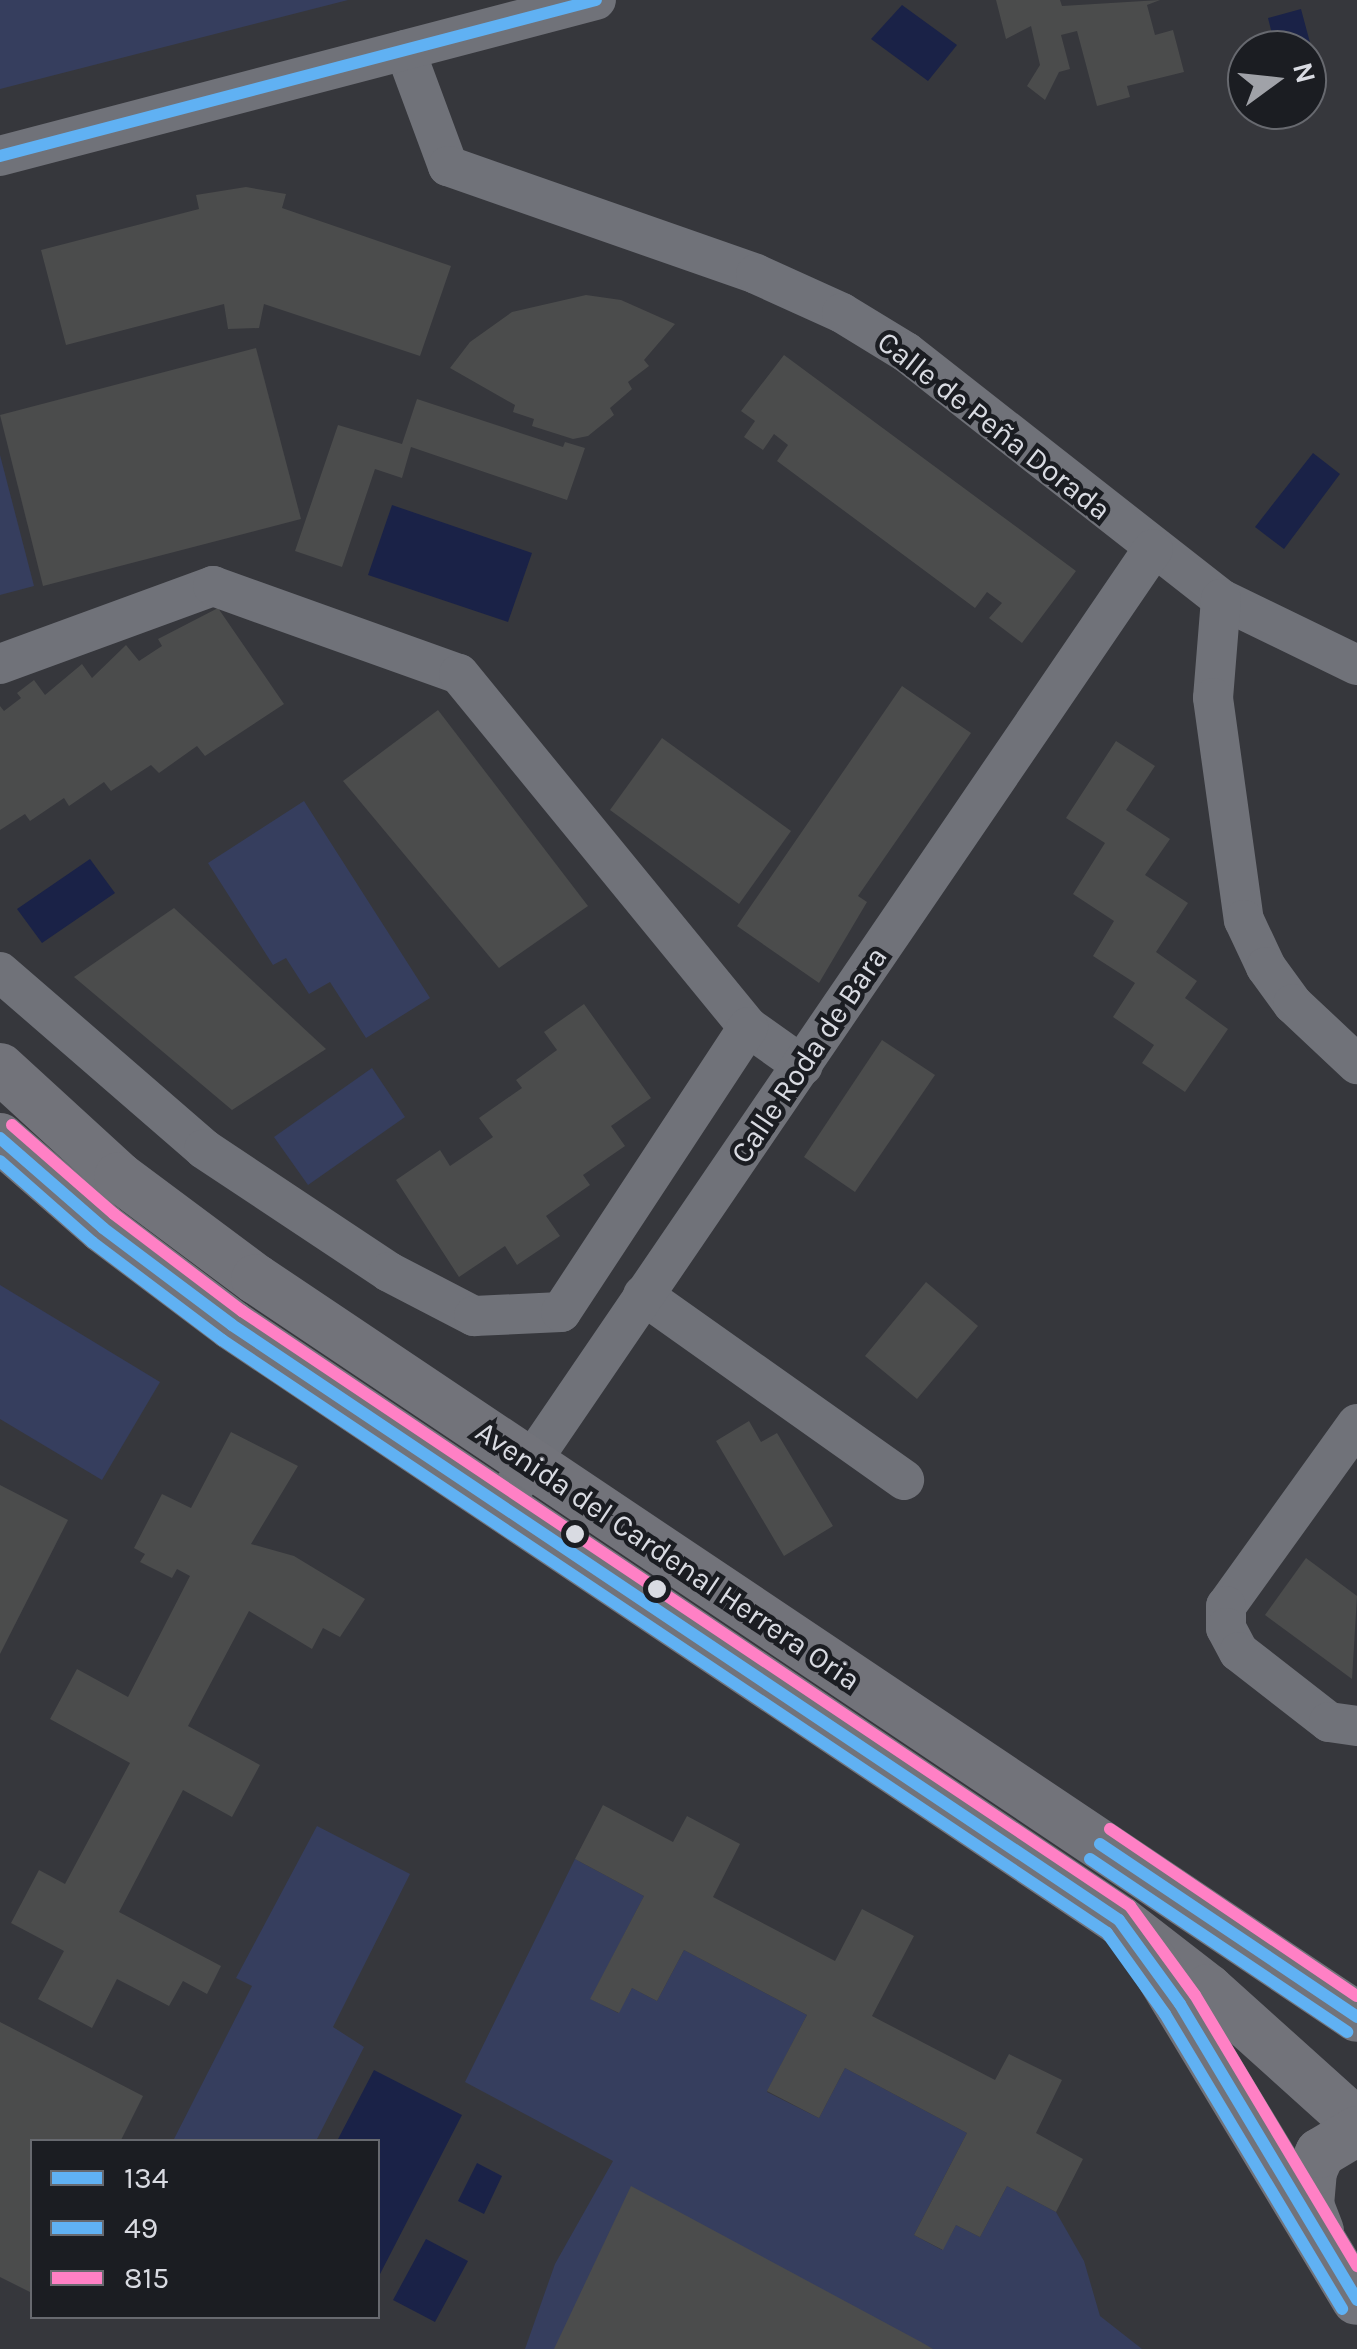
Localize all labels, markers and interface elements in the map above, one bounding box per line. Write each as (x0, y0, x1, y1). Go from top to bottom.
north arrow (1227, 30, 1327, 130)
text: N (1286, 59, 1323, 87)
street label: Calle de Peña Dorada (870, 324, 1118, 528)
street label: Calle Roda de Bara (723, 940, 895, 1170)
street label: Avenida del Cardenal Herrera Oria (469, 1414, 867, 1698)
unlabelled marker (565, 1524, 585, 1544)
unlabelled marker (647, 1579, 667, 1599)
legend (30, 2139, 380, 2319)
text: 134 (124, 2160, 168, 2196)
text: 49 (124, 2210, 158, 2246)
text: 815 (124, 2260, 169, 2296)

